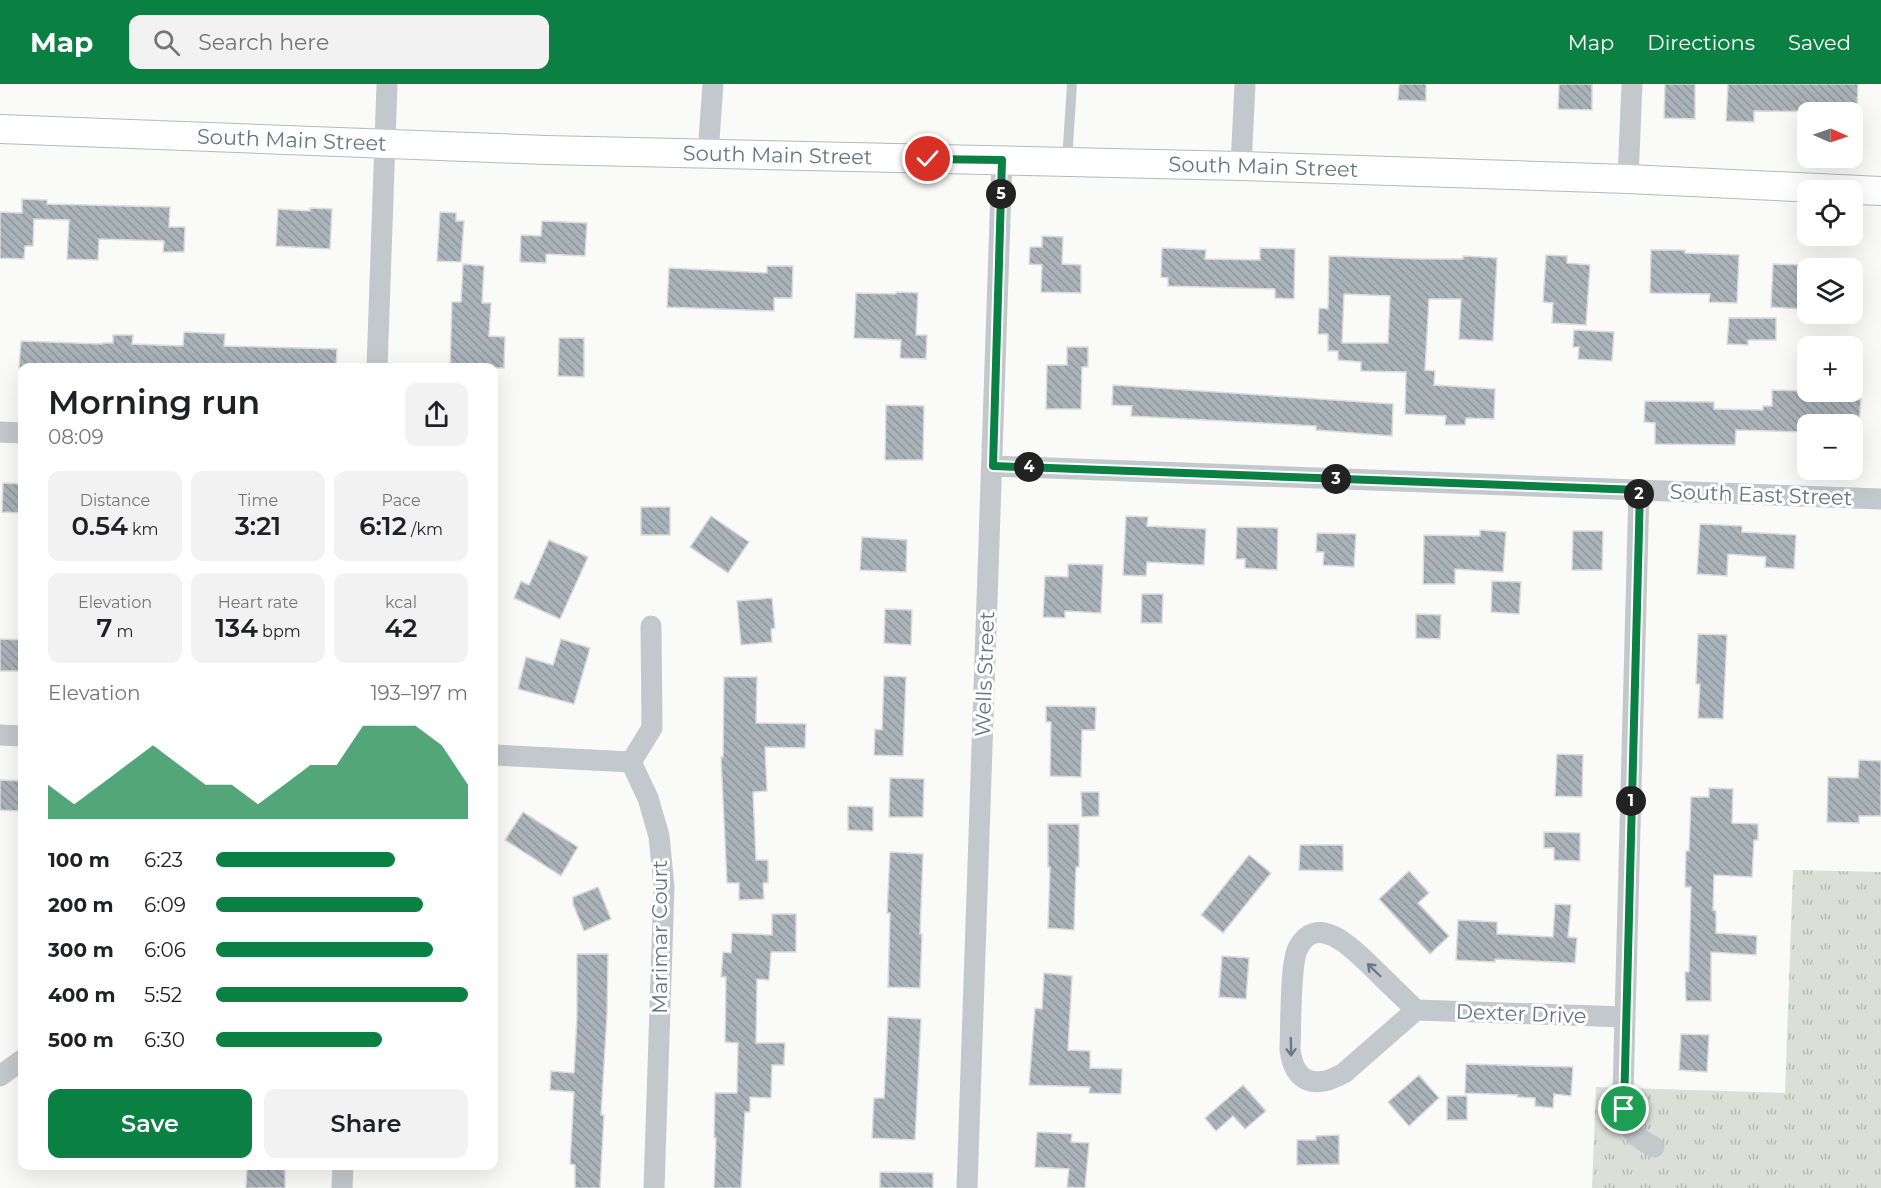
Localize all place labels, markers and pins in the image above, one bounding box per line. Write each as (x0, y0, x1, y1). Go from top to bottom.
pin (902, 133, 953, 184)
pin: 5 (986, 179, 1016, 209)
pin: 4 (1014, 452, 1044, 482)
pin: 3 (1321, 464, 1351, 494)
pin: 2 (1624, 479, 1654, 509)
pin: 1 (1616, 786, 1646, 816)
pin (1598, 1083, 1649, 1134)

